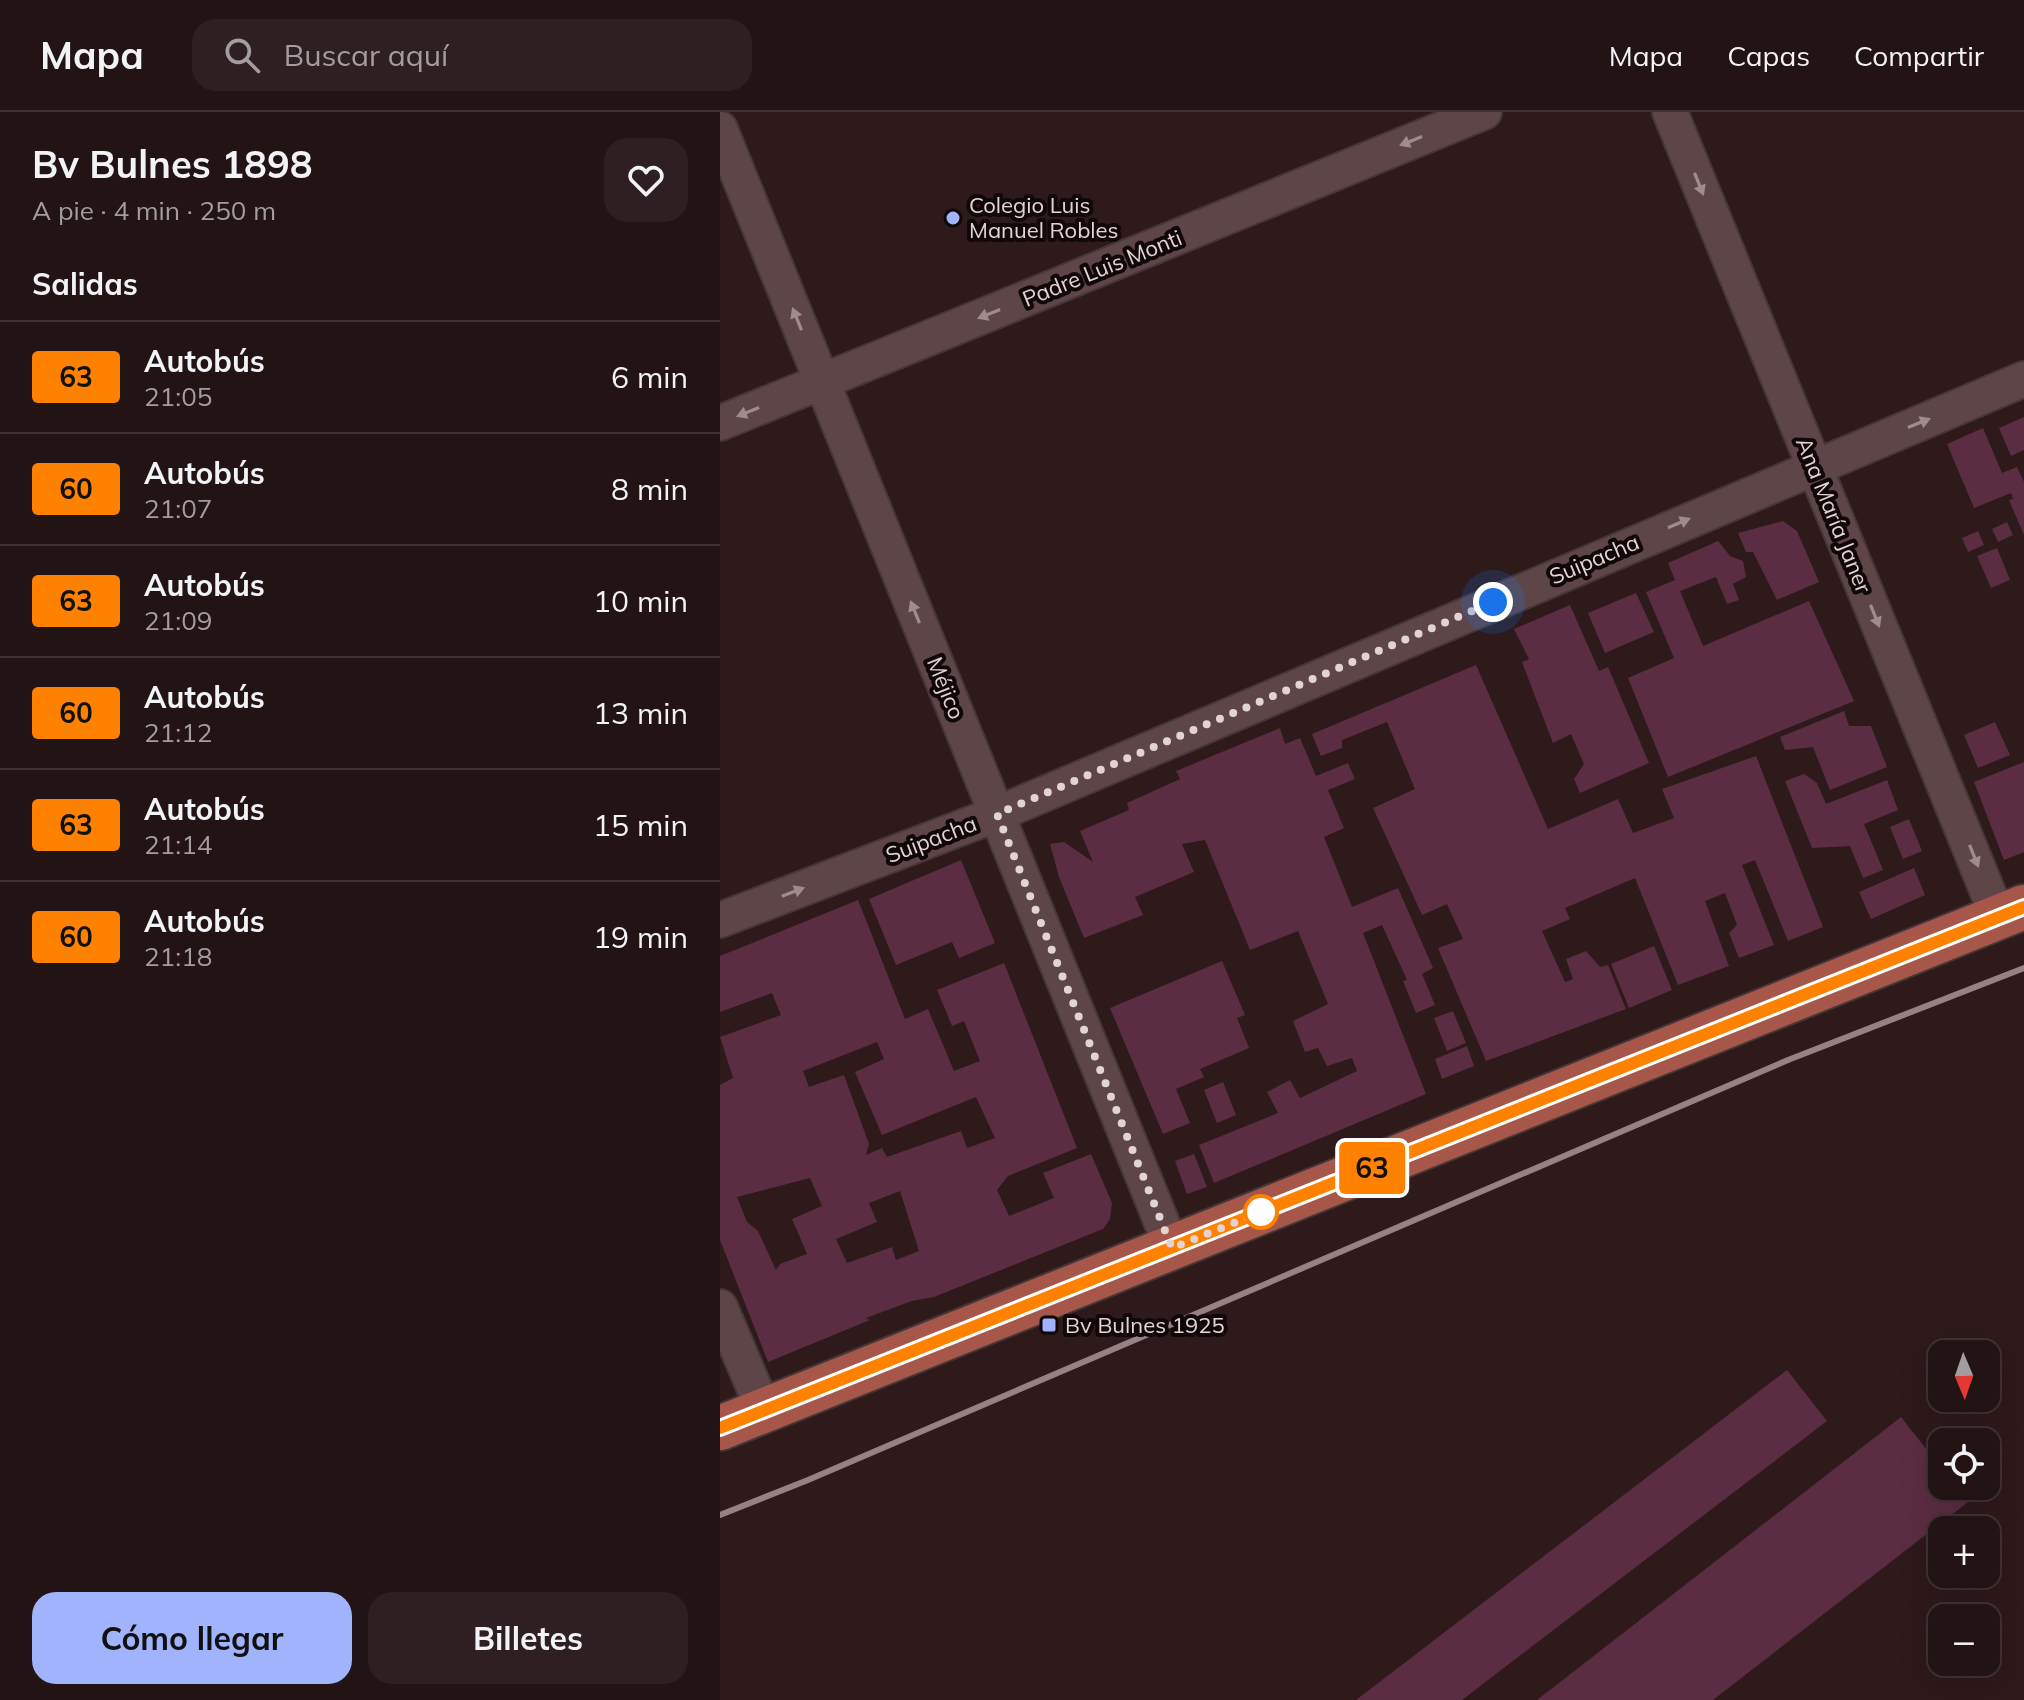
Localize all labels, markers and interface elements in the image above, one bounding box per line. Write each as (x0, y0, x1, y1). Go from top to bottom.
search box (192, 19, 752, 91)
text: Mapa (40, 31, 144, 79)
icon: search (220, 33, 264, 77)
text: Buscar aquí (284, 36, 448, 74)
text: Mapa (1609, 38, 1683, 73)
text: Capas (1727, 38, 1810, 73)
text: Compartir (1854, 38, 1984, 73)
one-way arrow (1399, 135, 1423, 148)
button: heart (604, 138, 688, 222)
text: Bv Bulnes 1898 (32, 140, 312, 188)
one-way arrow (1693, 172, 1706, 196)
place label: Colegio Luis Manuel Robles (969, 191, 1118, 244)
text: A pie · 4 min · 250 m (32, 194, 276, 227)
marker: Colegio Luis Manuel Robles (944, 209, 962, 227)
street label: Padre Luis Monti (1018, 223, 1186, 313)
text: Salidas (32, 265, 138, 303)
one-way arrow (790, 307, 803, 331)
one-way arrow (977, 308, 1001, 321)
text: Autobús (144, 342, 265, 380)
text: 6 min (611, 358, 688, 396)
text: 63 (59, 359, 93, 394)
text: 21:05 (144, 380, 212, 413)
one-way arrow (736, 405, 760, 418)
one-way arrow (1907, 416, 1931, 429)
street label: Ana María Janer (1790, 433, 1878, 597)
text: Autobús (144, 454, 265, 492)
text: 8 min (611, 470, 688, 508)
text: 60 (59, 471, 93, 506)
text: 21:07 (144, 492, 212, 525)
one-way arrow (1667, 517, 1691, 530)
street label: Suipacha (1545, 528, 1643, 590)
text: Autobús (144, 566, 265, 604)
text: 10 min (593, 582, 688, 620)
your location (1473, 582, 1513, 622)
text: 63 (59, 583, 93, 618)
one-way arrow (908, 600, 921, 624)
text: 21:09 (144, 604, 212, 637)
one-way arrow (1869, 604, 1882, 628)
street label: Méjico (921, 653, 971, 723)
text: Autobús (144, 678, 265, 716)
text: 13 min (593, 694, 688, 732)
text: 60 (59, 695, 93, 730)
text: 21:12 (144, 716, 212, 749)
text: Autobús (144, 790, 265, 828)
text: 15 min (593, 806, 688, 844)
text: 63 (59, 807, 93, 842)
street label: Suipacha (882, 809, 980, 869)
text: 21:14 (144, 828, 212, 861)
one-way arrow (1967, 844, 1980, 868)
one-way arrow (781, 885, 805, 898)
text: Autobús (144, 902, 265, 940)
text: 19 min (593, 918, 688, 956)
text: 60 (59, 919, 93, 954)
text: 21:18 (144, 940, 212, 973)
line badge: 63 (1336, 1142, 1408, 1194)
text: 63 (1355, 1150, 1389, 1185)
unlabelled marker (1244, 1195, 1278, 1229)
place label: Bv Bulnes 1925 (1065, 1311, 1225, 1339)
marker: Bv Bulnes 1925 (1040, 1316, 1058, 1334)
north arrow (1928, 1340, 2000, 1412)
map controls (1928, 1340, 2000, 1676)
button: locate (1928, 1428, 2000, 1500)
button: + (1928, 1516, 2000, 1588)
button: Cómo llegar (32, 1592, 352, 1684)
button: Billetes (368, 1592, 688, 1684)
button: − (1928, 1604, 2000, 1676)

